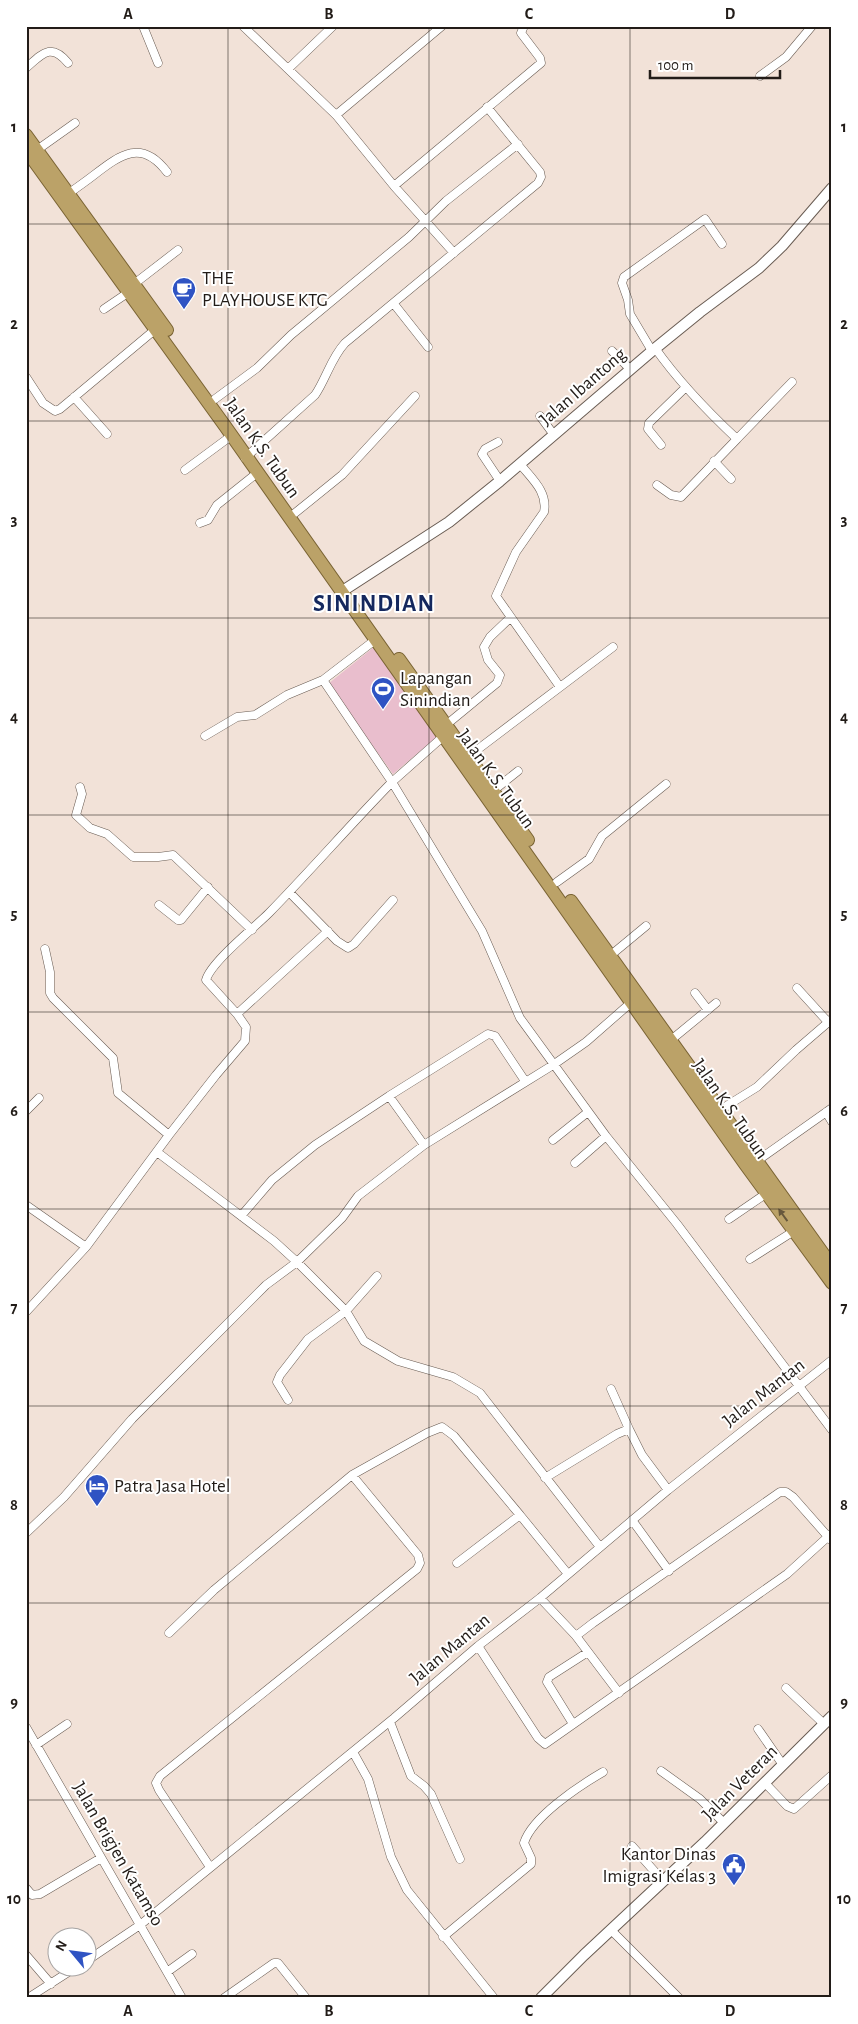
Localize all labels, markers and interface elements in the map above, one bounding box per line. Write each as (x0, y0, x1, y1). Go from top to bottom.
text: A (123, 6, 133, 22)
text: B (324, 6, 334, 22)
text: C (525, 6, 534, 22)
text: D (725, 6, 736, 22)
scale bar (650, 48, 780, 80)
text: 100 m (658, 58, 693, 73)
text: 1 (11, 119, 17, 135)
text: 1 (841, 119, 847, 135)
place label: THE PLAYHOUSE KTG (202, 269, 328, 310)
cafe icon: THE PLAYHOUSE KTG (171, 276, 197, 310)
text: 2 (10, 316, 18, 332)
text: 2 (840, 316, 848, 332)
street label: Jalan Ibantong (536, 344, 630, 430)
street label: Jalan K.S. Tubun (221, 395, 303, 501)
text: 3 (11, 512, 18, 528)
text: 3 (841, 512, 848, 528)
district label: SININDIAN (313, 592, 435, 616)
place label: Lapangan Sinindian (400, 669, 472, 710)
sports icon: Lapangan Sinindian (370, 676, 396, 710)
text: 4 (10, 709, 18, 725)
text: 4 (840, 709, 848, 725)
street label: Jalan K.S. Tubun (454, 726, 538, 832)
text: 5 (11, 906, 18, 922)
text: 5 (841, 906, 848, 922)
street label: Jalan K.S. Tubun (689, 1056, 771, 1162)
text: 6 (10, 1103, 18, 1119)
text: 6 (840, 1103, 848, 1119)
one-way arrow (778, 1208, 788, 1222)
text: 7 (11, 1300, 18, 1316)
text: 7 (841, 1300, 848, 1316)
street label: Jalan Mantan (719, 1355, 809, 1431)
hotel icon: Patra Jasa Hotel (84, 1473, 110, 1507)
place label: Patra Jasa Hotel (114, 1477, 231, 1496)
text: 8 (10, 1497, 18, 1513)
text: 8 (840, 1497, 848, 1513)
street label: Jalan Mantan (406, 1610, 494, 1688)
text: 9 (10, 1694, 18, 1710)
text: 9 (840, 1694, 848, 1710)
street label: Jalan Veteran (699, 1742, 781, 1824)
street label: Jalan Brigjen Katamso (69, 1779, 167, 1929)
place label: Kantor Dinas Imigrasi Kelas 3 (602, 1845, 716, 1886)
public building icon: Kantor Dinas Imigrasi Kelas 3 (721, 1852, 747, 1886)
text: 10 (7, 1891, 21, 1907)
text: 10 (837, 1891, 851, 1907)
north arrow (48, 1926, 98, 1976)
text: N (53, 1939, 70, 1954)
text: A (123, 2003, 133, 2019)
text: B (324, 2003, 334, 2019)
text: C (525, 2003, 534, 2019)
text: D (725, 2003, 736, 2019)

